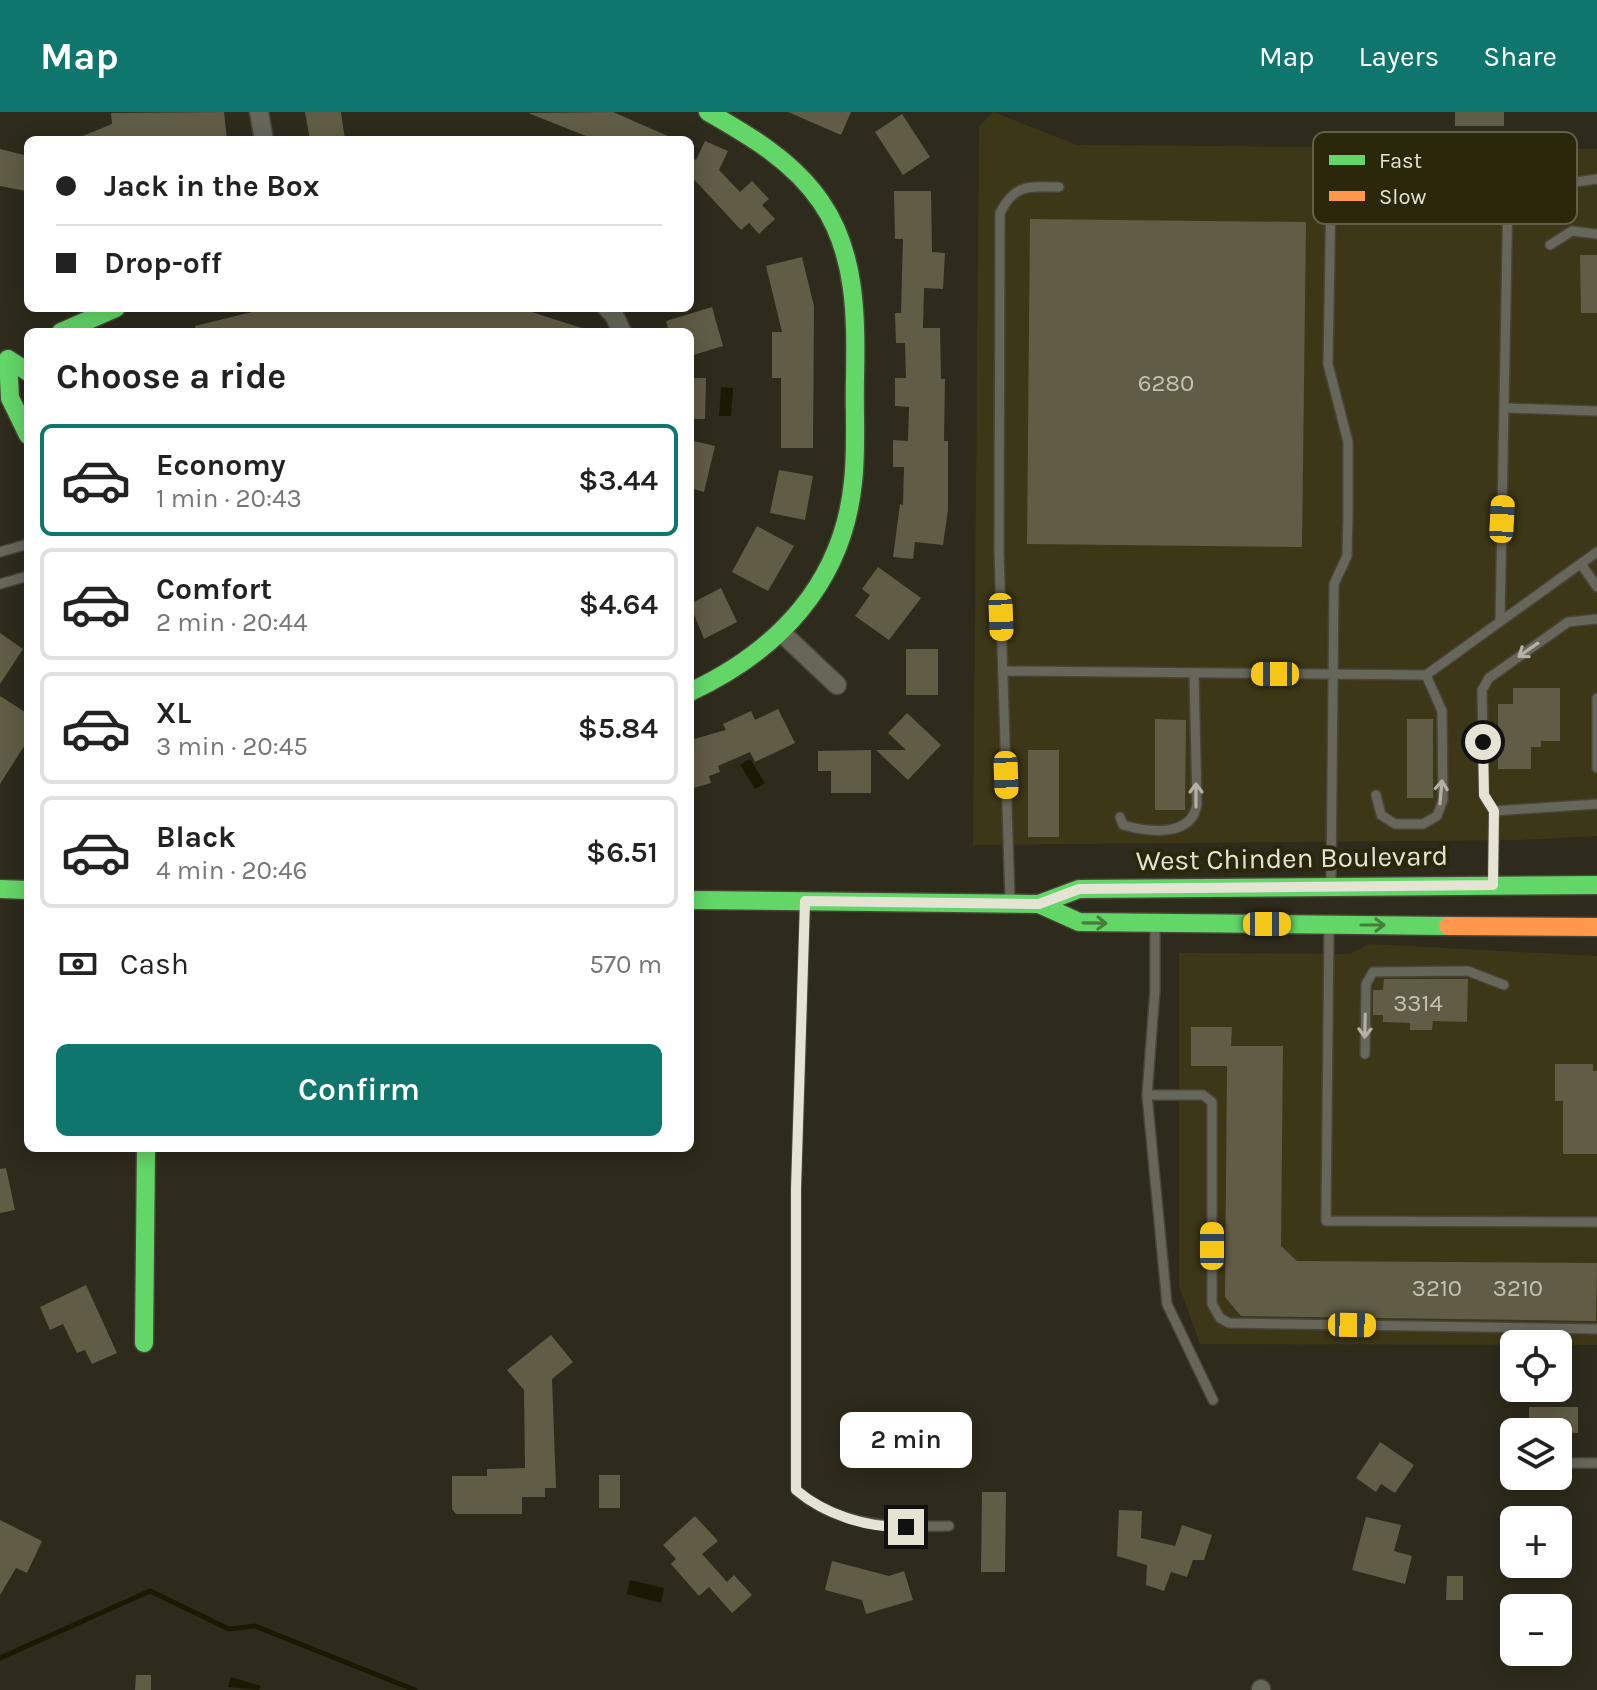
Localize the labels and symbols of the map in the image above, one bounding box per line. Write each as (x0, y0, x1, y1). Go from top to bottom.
legend (1313, 132, 1577, 224)
text: Fast (1379, 148, 1422, 174)
text: Slow (1379, 184, 1426, 210)
house number: 6280 (1138, 369, 1194, 397)
car (1489, 494, 1515, 544)
car (988, 593, 1014, 641)
one-way arrow (1518, 642, 1540, 659)
car (1251, 662, 1299, 686)
route start (1465, 724, 1501, 760)
car (993, 751, 1019, 799)
one-way arrow (1434, 779, 1449, 806)
one-way arrow (1188, 782, 1204, 809)
street label: West Chinden Boulevard (1136, 839, 1448, 877)
car (1243, 912, 1291, 936)
one-way arrow (1081, 915, 1108, 931)
one-way arrow (1359, 917, 1386, 932)
house number: 3314 (1393, 989, 1443, 1017)
one-way arrow (1357, 1012, 1373, 1039)
car (1200, 1222, 1224, 1270)
house number: 3210 (1412, 1274, 1462, 1302)
house number: 3210 (1493, 1274, 1543, 1302)
car (1328, 1313, 1376, 1337)
callout: 2 min (840, 1411, 972, 1467)
route end (888, 1509, 924, 1545)

